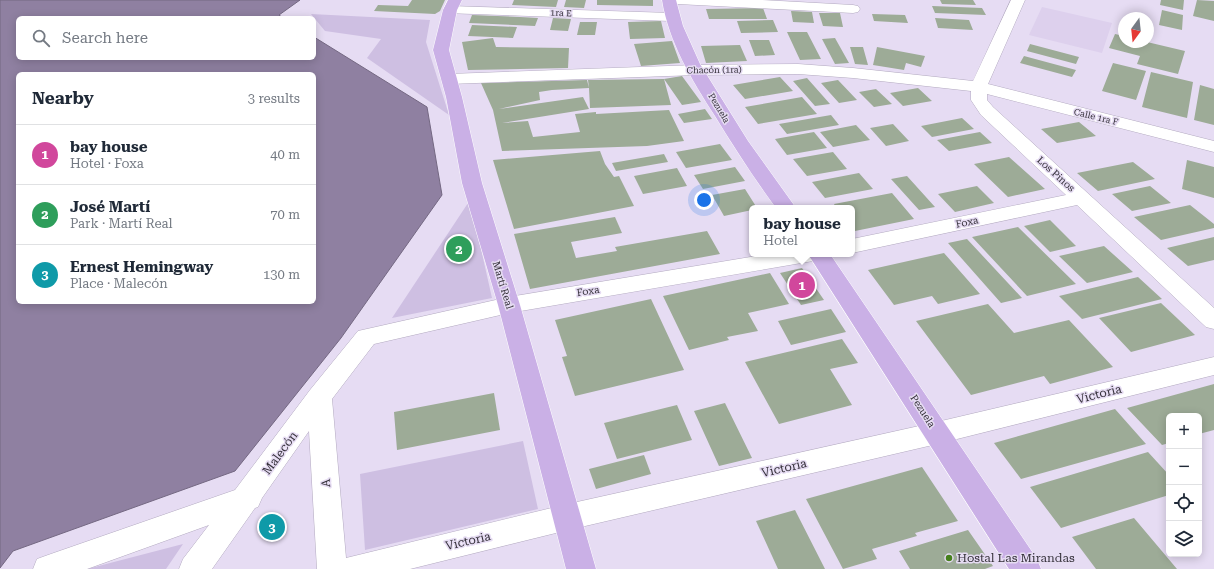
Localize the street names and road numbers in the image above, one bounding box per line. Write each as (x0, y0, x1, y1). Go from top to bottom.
street label: 1ra E (550, 8, 572, 18)
street label: Chacón (1ra) (686, 65, 742, 75)
street label: Pezuela (706, 91, 732, 125)
street label: Calle 1ra F (1073, 107, 1120, 127)
street label: Los Pinos (1035, 154, 1077, 194)
street label: Foxa (955, 214, 980, 230)
street label: Martí Real (491, 260, 515, 310)
street label: Foxa (576, 284, 601, 298)
street label: Victoria (1075, 382, 1123, 406)
street label: Pezuela (908, 393, 938, 430)
street label: Malecón (260, 428, 301, 477)
street label: Victoria (760, 456, 808, 480)
street label: A (319, 478, 333, 488)
street label: Victoria (444, 529, 492, 553)

